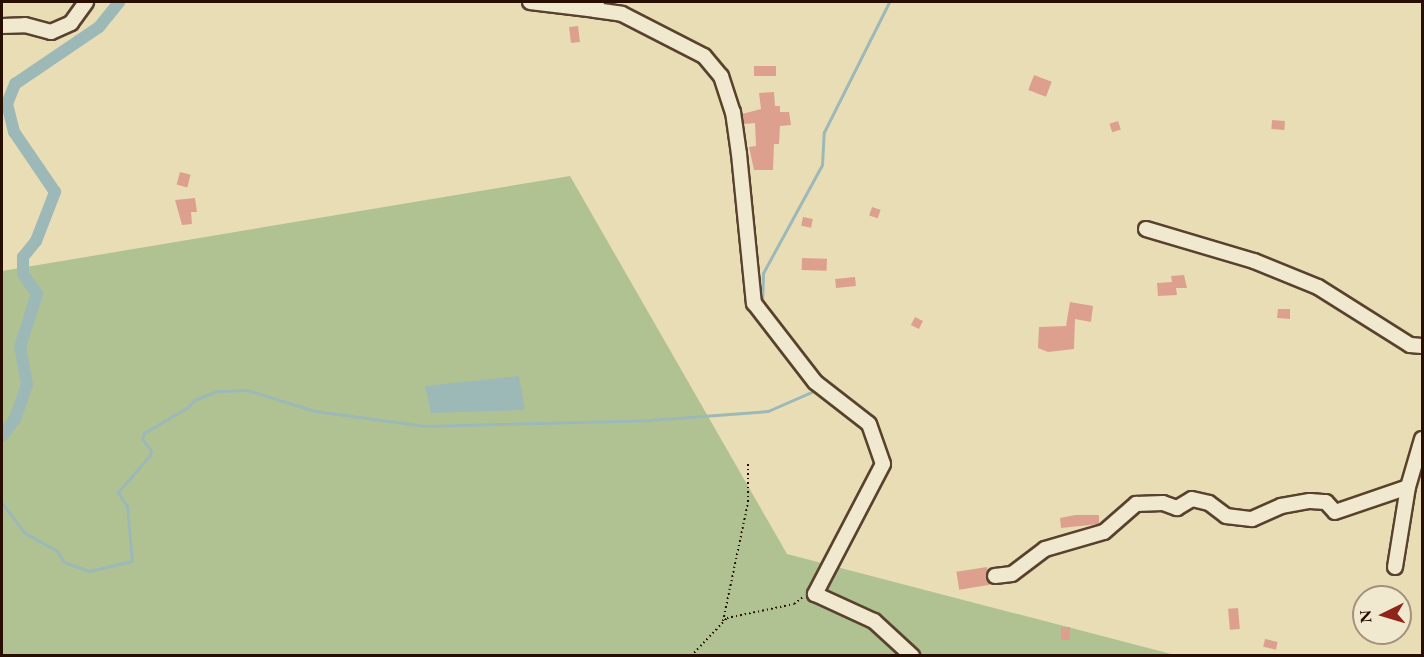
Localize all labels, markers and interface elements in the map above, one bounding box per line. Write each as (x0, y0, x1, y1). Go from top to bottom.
north arrow (1352, 585, 1412, 645)
text: N (1355, 609, 1377, 624)

